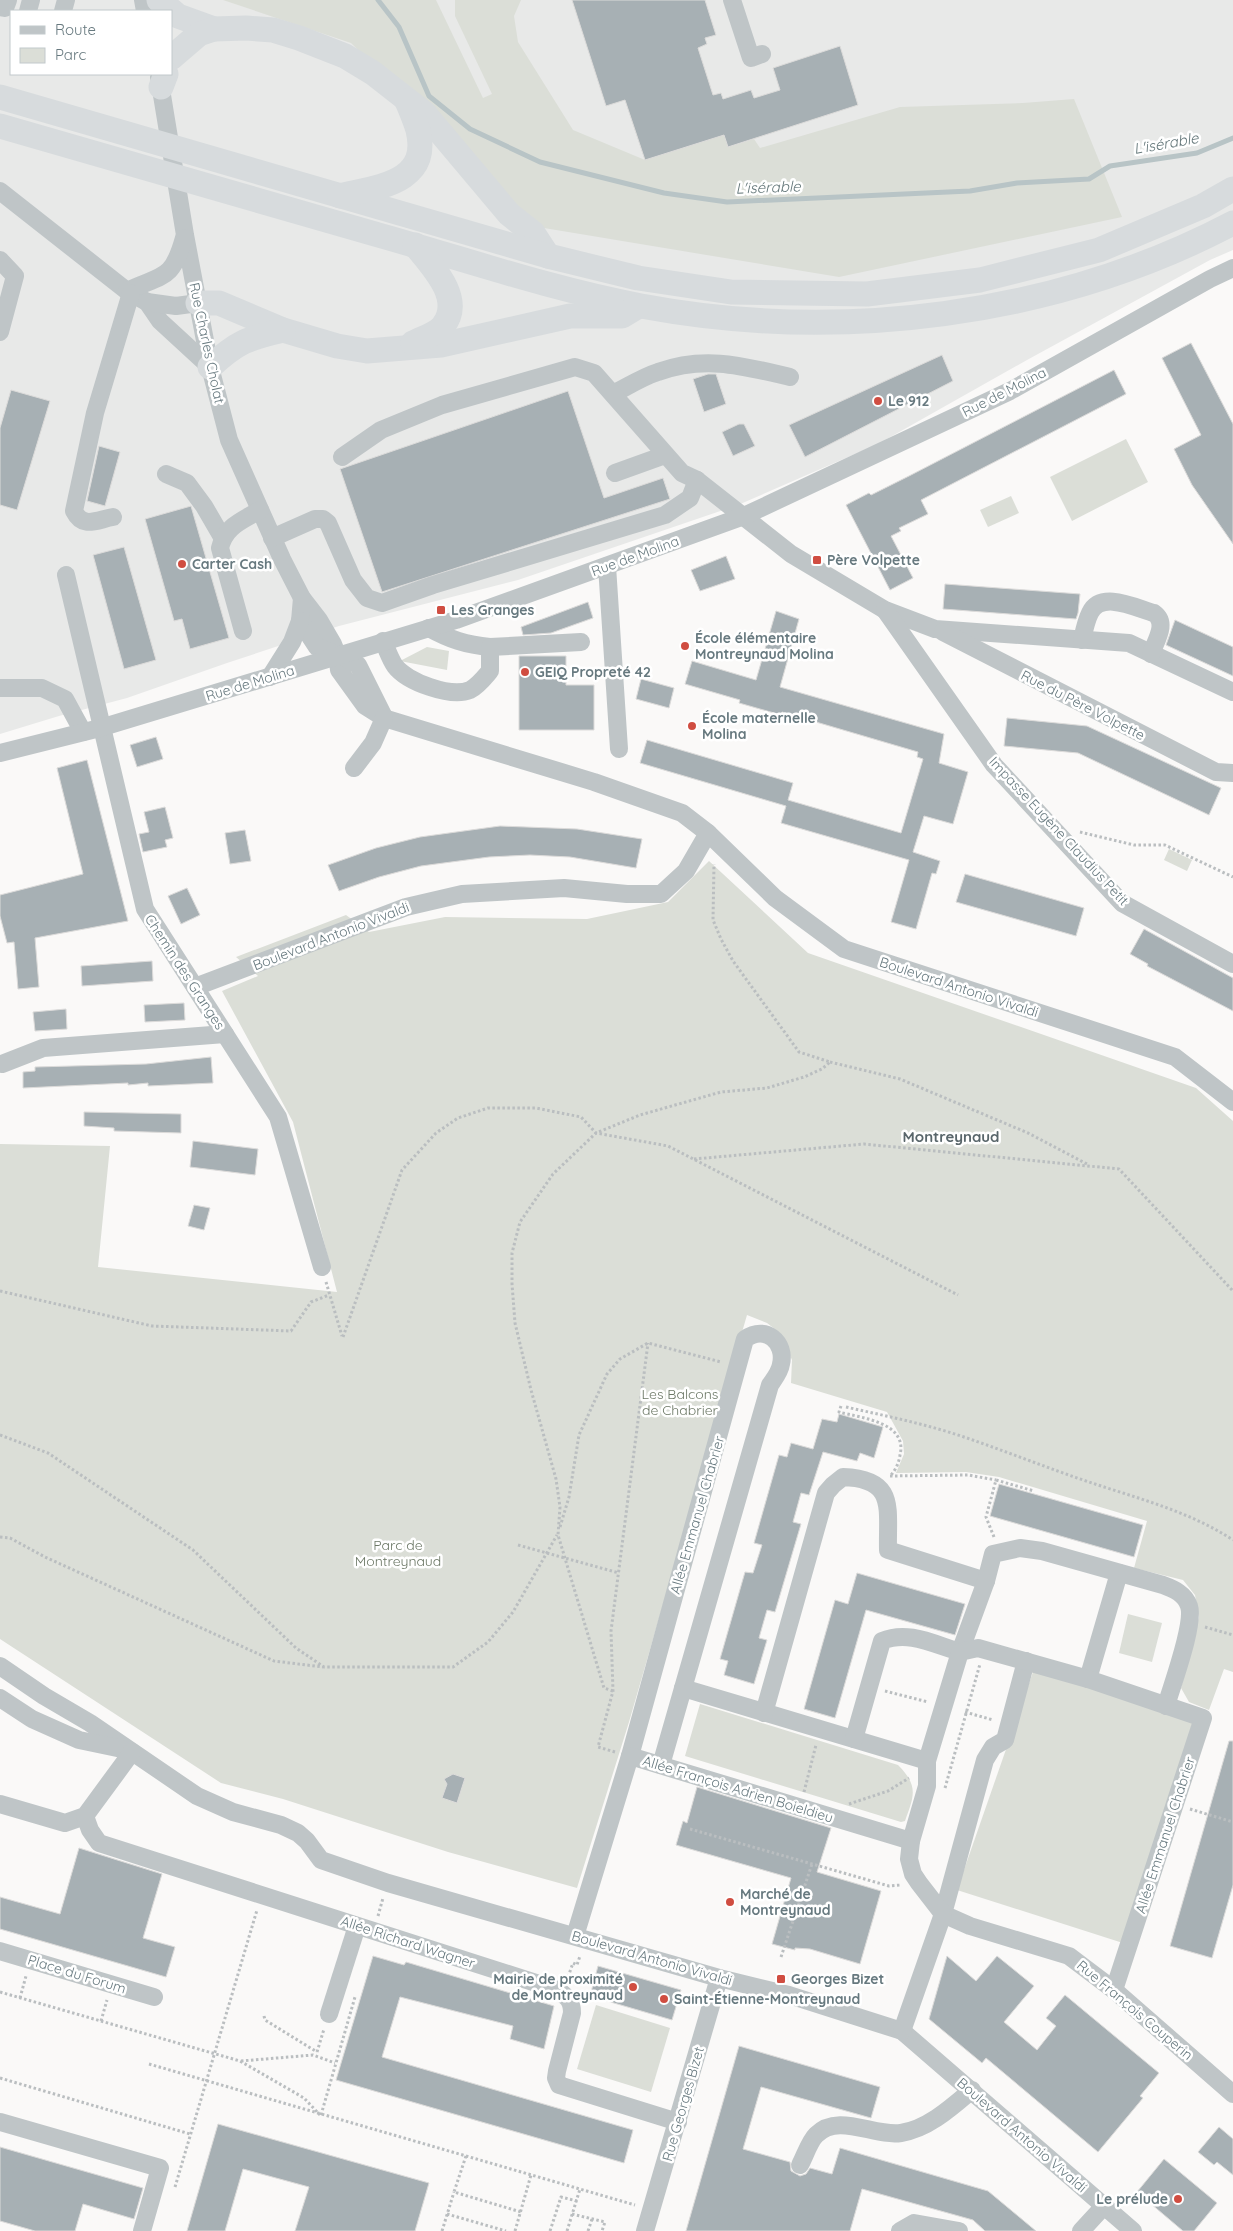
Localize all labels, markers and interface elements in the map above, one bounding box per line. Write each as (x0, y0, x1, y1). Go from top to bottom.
legend (10, 10, 172, 75)
text: Route (55, 20, 96, 39)
text: Parc (55, 45, 86, 64)
water label: L'isérable (1132, 128, 1200, 158)
water label: L'isérable (735, 176, 801, 198)
street label: Rue Charles Cholat (185, 281, 229, 405)
street label: Rue de Molina (959, 363, 1049, 421)
place label: Le 912 (888, 392, 929, 410)
marker: Le 912 (872, 395, 884, 407)
street label: Rue de Molina (589, 532, 681, 580)
place label: Père Volpette (827, 551, 920, 569)
marker: Père Volpette (811, 554, 823, 566)
place label: Carter Cash (192, 555, 272, 573)
marker: Carter Cash (176, 558, 188, 570)
place label: Les Granges (451, 601, 534, 619)
marker: Les Granges (435, 604, 447, 616)
place label: École élémentaire Montreynaud Molina (695, 629, 834, 663)
marker: École élémentaire Montreynaud Molina (679, 640, 691, 652)
street label: Rue de Molina (203, 661, 297, 705)
place label: GEIQ Propreté 42 (535, 663, 651, 681)
marker: GEIQ Propreté 42 (519, 666, 531, 678)
street label: Rue du Père Volpette (1018, 666, 1148, 744)
place label: École maternelle Molina (702, 709, 816, 743)
marker: École maternelle Molina (686, 720, 698, 732)
street label: Impasse Eugène Claudius Petit (985, 753, 1133, 909)
street label: Boulevard Antonio Vivaldi (250, 898, 412, 974)
street label: Chemin des Granges (141, 911, 229, 1033)
street label: Boulevard Antonio Vivaldi (877, 953, 1041, 1021)
district label: Montreynaud (903, 1127, 999, 1146)
park label: Les Balcons de Chabrier (642, 1385, 719, 1419)
street label: Allée Emmanuel Chabrier (666, 1433, 728, 1596)
park label: Parc de Montreynaud (355, 1536, 441, 1570)
street label: Allée François Adrien Boieldieu (641, 1751, 835, 1827)
street label: Allée Emmanuel Chabrier (1131, 1754, 1199, 1916)
place label: Marché de Montreynaud (740, 1885, 830, 1919)
marker: Marché de Montreynaud (724, 1896, 736, 1908)
street label: Allée Richard Wagner (338, 1912, 478, 1972)
street label: Boulevard Antonio Vivaldi (570, 1926, 734, 1990)
street label: Place du Forum (26, 1951, 128, 1997)
street label: Rue François Couperin (1073, 1956, 1197, 2064)
place label: Mairie de proximité de Montreynaud (493, 1970, 623, 2004)
place label: Georges Bizet (791, 1970, 885, 1988)
marker: Georges Bizet (775, 1973, 787, 1985)
marker: Mairie de proximité de Montreynaud (627, 1981, 639, 1993)
place label: Saint-Étienne-Montreynaud (674, 1990, 860, 2008)
marker: Saint-Étienne-Montreynaud (658, 1993, 670, 2005)
street label: Rue Georges Bizet (658, 2044, 708, 2163)
street label: Boulevard Antonio Vivaldi (953, 2074, 1091, 2196)
place label: Le prélude (1096, 2190, 1168, 2208)
marker: Le prélude (1172, 2193, 1184, 2205)

